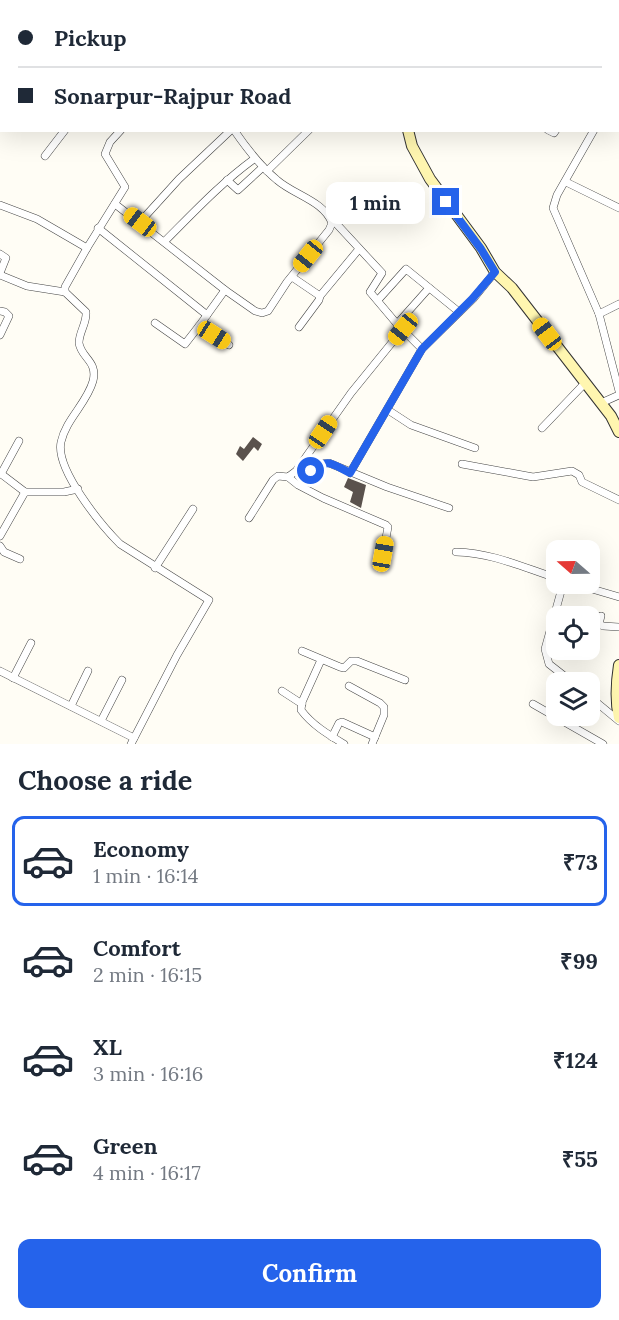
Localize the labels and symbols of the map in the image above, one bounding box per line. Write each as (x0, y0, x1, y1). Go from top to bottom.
callout: 1 min (326, 181, 425, 223)
route end (432, 188, 459, 215)
car (120, 204, 160, 240)
car (290, 236, 326, 276)
car (385, 309, 421, 349)
car (529, 314, 565, 354)
car (194, 318, 234, 352)
car (305, 412, 341, 452)
route start (297, 457, 324, 484)
car (371, 535, 395, 573)
north arrow (546, 540, 600, 594)

